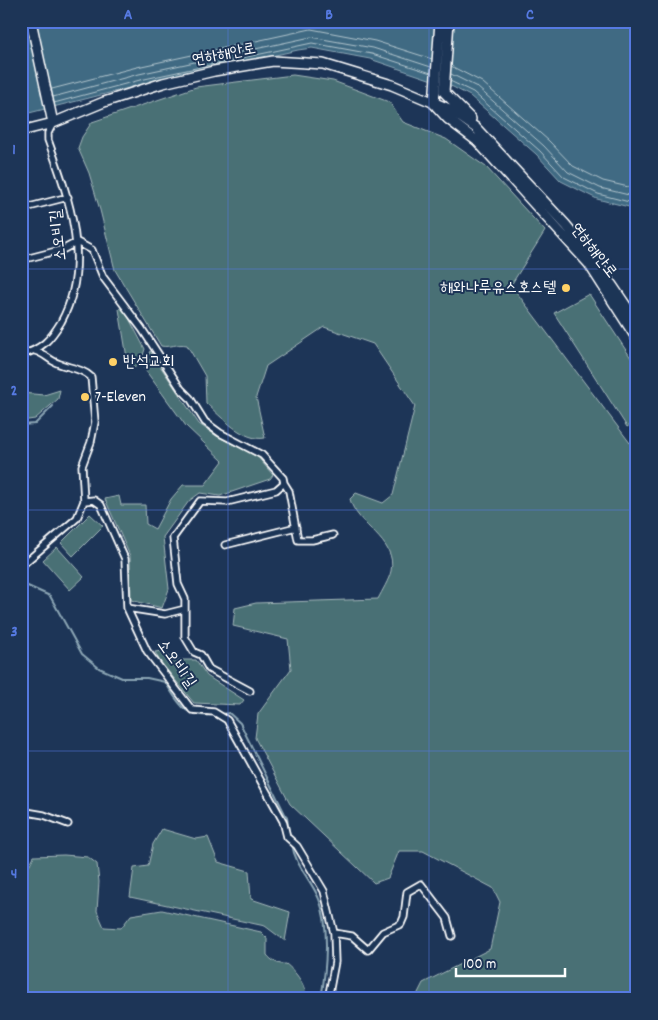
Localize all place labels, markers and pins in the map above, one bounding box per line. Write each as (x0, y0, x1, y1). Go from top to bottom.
place label: 해와나루유스호스텔 (440, 277, 556, 300)
marker: 해와나루유스호스텔 (560, 282, 572, 294)
place label: 반석교회 (123, 351, 175, 374)
marker: 반석교회 (107, 356, 119, 368)
place label: 7-Eleven (95, 386, 146, 409)
marker: 7-Eleven (79, 391, 91, 403)

